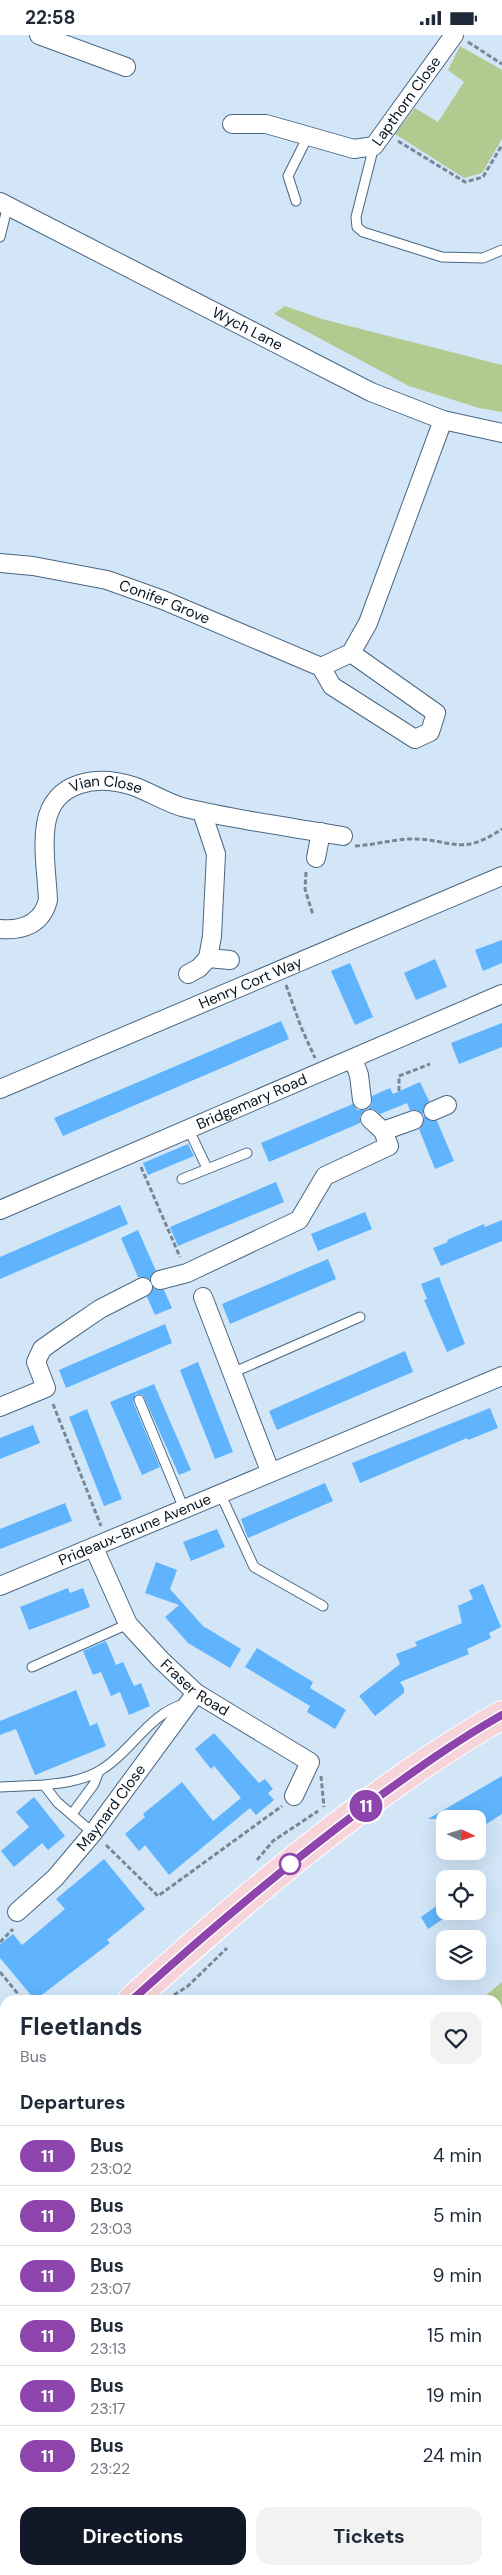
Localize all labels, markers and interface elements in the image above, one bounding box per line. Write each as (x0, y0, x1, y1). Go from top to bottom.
text: 22:58 (25, 5, 76, 30)
street label: Lapthorn Close (367, 52, 445, 150)
street label: Wych Lane (209, 302, 286, 355)
street label: Conifer Grove (116, 575, 213, 629)
street label: Vian Close (66, 771, 145, 799)
street label: Henry Cort Way (196, 952, 306, 1014)
street label: Bridgemary Road (193, 1069, 310, 1134)
street label: Prideaux-Brune Avenue (55, 1489, 214, 1570)
street label: Fraser Road (156, 1655, 233, 1721)
street label: Maynard Close (72, 1760, 150, 1855)
line badge: 11 (344, 1790, 388, 1822)
text: 11 (359, 1794, 373, 1818)
north arrow (436, 1810, 486, 1860)
map controls (436, 1810, 486, 1980)
unlabelled marker (279, 1853, 301, 1875)
button: locate (436, 1870, 486, 1920)
button: layers (436, 1930, 486, 1980)
text: Fleetlands (20, 2011, 143, 2042)
button: heart (430, 2012, 482, 2064)
text: Bus (20, 2046, 47, 2067)
text: Departures (20, 2090, 125, 2115)
text: Bus (90, 2133, 124, 2158)
text: 4 min (433, 2143, 482, 2168)
text: 11 (41, 2144, 54, 2168)
text: 23:02 (90, 2158, 132, 2179)
text: Bus (90, 2193, 124, 2218)
text: 5 min (433, 2203, 482, 2228)
text: 11 (41, 2204, 54, 2228)
text: 23:03 (90, 2218, 132, 2239)
text: Bus (90, 2253, 124, 2278)
text: 9 min (433, 2263, 482, 2288)
text: 11 (41, 2264, 54, 2288)
text: 23:07 (90, 2278, 131, 2299)
text: Bus (90, 2313, 124, 2338)
text: 15 min (427, 2323, 482, 2348)
text: 11 (41, 2324, 54, 2348)
text: 23:13 (90, 2338, 126, 2359)
text: Bus (90, 2373, 124, 2398)
text: 19 min (427, 2383, 482, 2408)
text: 11 (41, 2384, 54, 2408)
text: 23:17 (90, 2398, 125, 2419)
text: Bus (90, 2433, 124, 2458)
text: 24 min (422, 2443, 482, 2468)
text: 11 (41, 2444, 54, 2468)
text: 23:22 (90, 2458, 130, 2479)
button: Directions (20, 2507, 246, 2565)
button: Tickets (256, 2507, 482, 2565)

